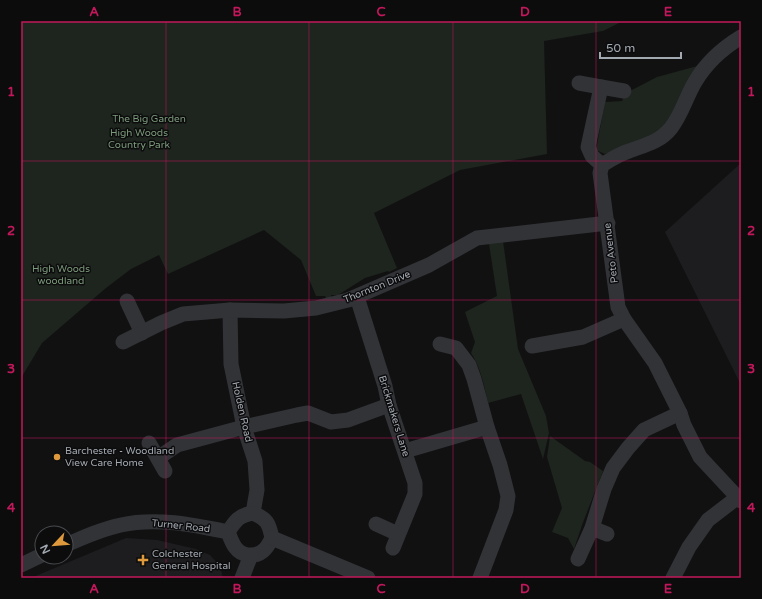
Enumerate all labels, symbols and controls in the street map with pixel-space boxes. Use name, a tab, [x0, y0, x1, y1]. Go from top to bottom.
text: A	[89, 4, 99, 20]
text: B	[232, 4, 242, 20]
text: C	[376, 4, 386, 20]
text: D	[520, 4, 530, 20]
text: E	[664, 4, 672, 20]
scale bar	[600, 34, 681, 60]
text: 50 m	[606, 41, 635, 55]
text: 1	[7, 84, 15, 100]
text: 1	[747, 84, 755, 100]
park label: The Big Garden	[112, 113, 186, 125]
park label: High Woods Country Park	[108, 127, 170, 151]
street label: Peto Avenue	[601, 222, 621, 284]
text: 2	[7, 223, 15, 239]
text: 2	[747, 223, 755, 239]
park label: High Woods woodland	[32, 263, 90, 287]
street label: Thornton Drive	[342, 268, 413, 306]
text: 3	[7, 361, 15, 377]
text: 3	[747, 361, 755, 377]
street label: Brickmakers Lane	[376, 374, 412, 458]
street label: Holden Road	[229, 381, 255, 443]
place label: Barchester - Woodland View Care Home	[65, 445, 174, 469]
marker: Barchester - Woodland View Care Home	[52, 452, 62, 462]
text: 4	[7, 500, 16, 516]
text: 4	[747, 500, 756, 516]
street label: Turner Road	[151, 517, 211, 535]
north arrow	[34, 525, 74, 565]
text: N	[38, 542, 53, 556]
place label: Colchester General Hospital	[152, 548, 231, 572]
marker: Colchester General Hospital	[137, 554, 149, 566]
text: A	[89, 581, 99, 597]
text: B	[232, 581, 242, 597]
text: C	[376, 581, 386, 597]
text: D	[520, 581, 530, 597]
text: E	[664, 581, 672, 597]

